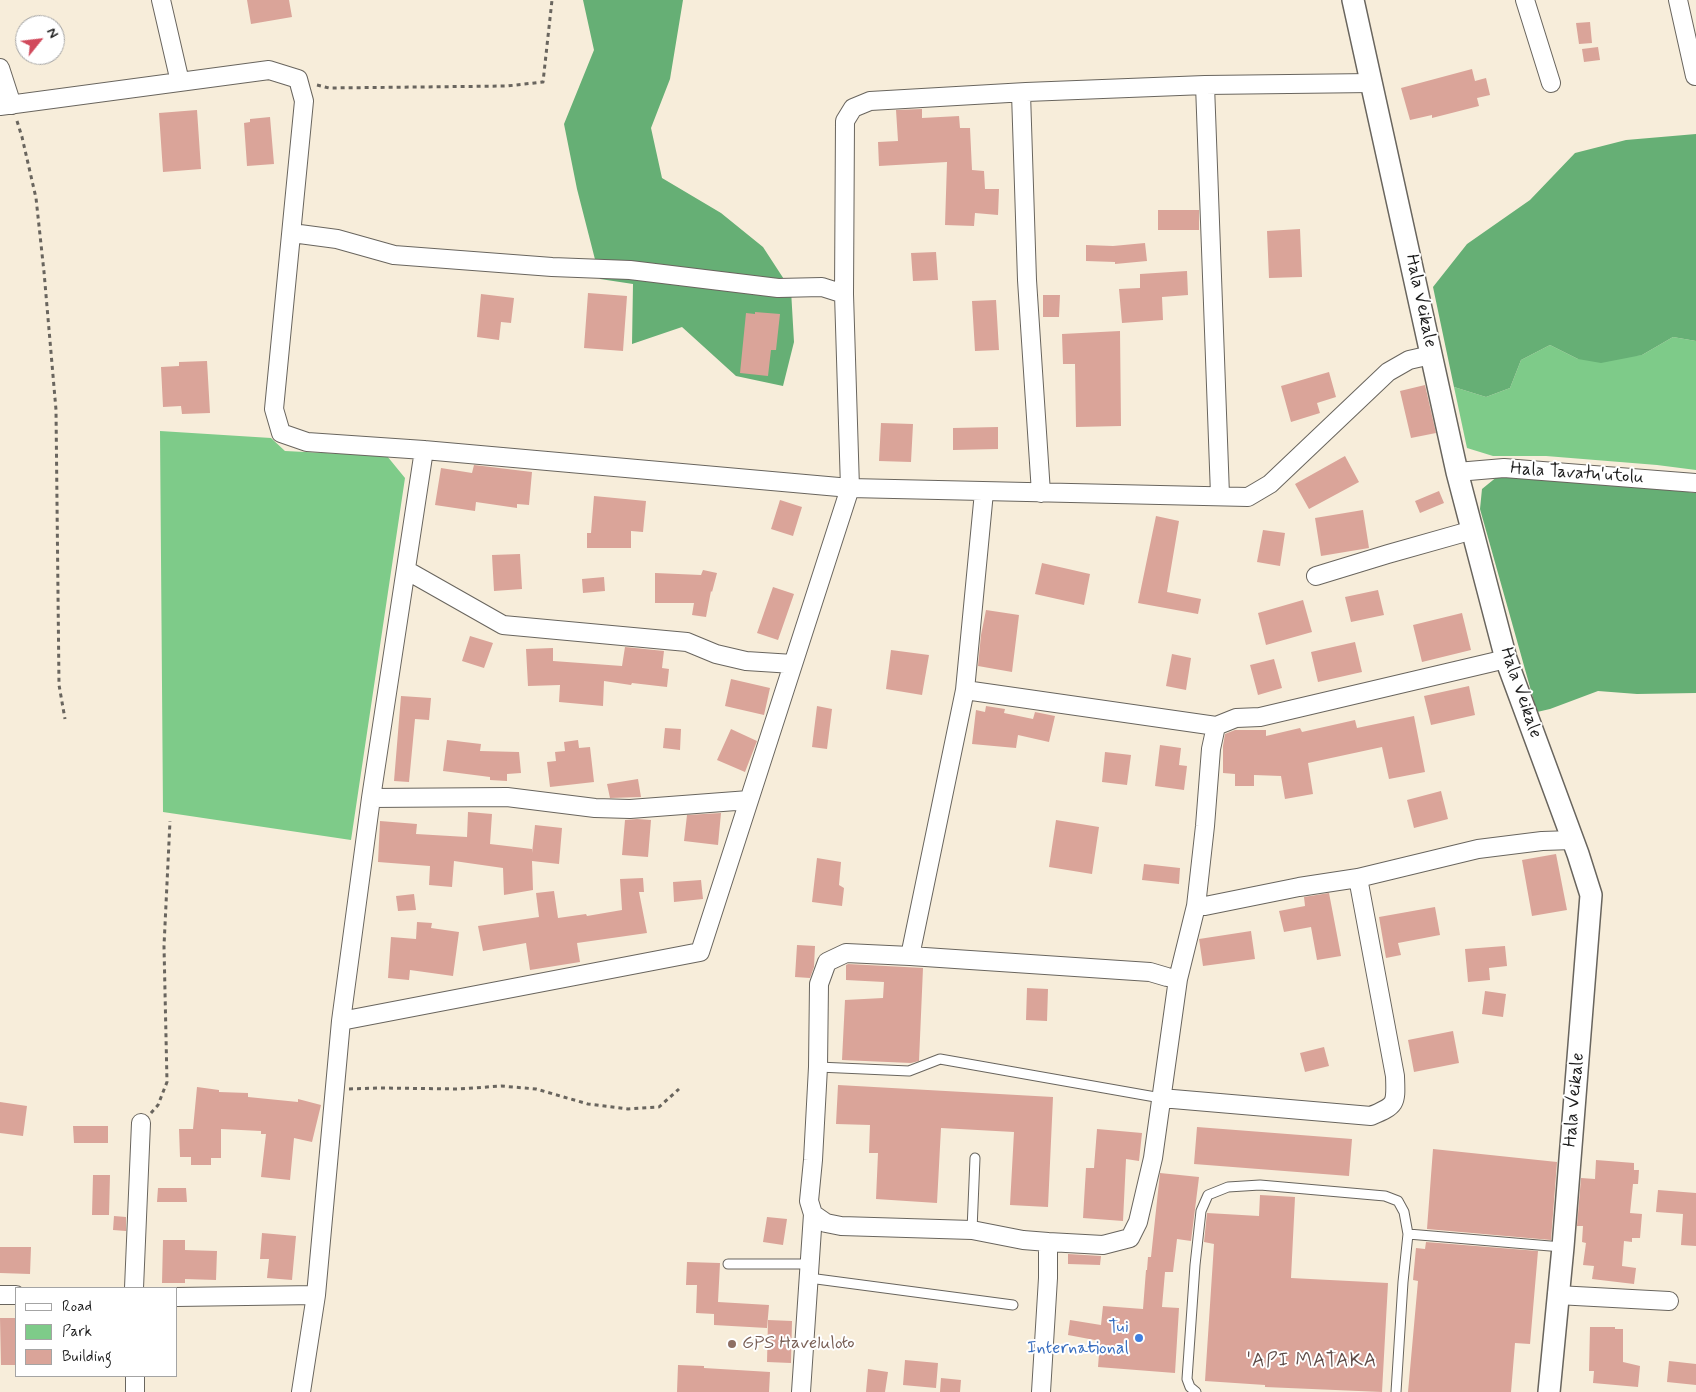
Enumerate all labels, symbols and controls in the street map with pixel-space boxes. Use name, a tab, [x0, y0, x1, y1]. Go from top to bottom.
north arrow	[15, 15, 65, 65]
text: N	[42, 25, 62, 42]
street label: Hala Veikale	[1400, 252, 1440, 350]
street label: Hala Tavatu'utolu	[1510, 459, 1644, 489]
street label: Hala Veikale	[1494, 645, 1546, 741]
street label: Hala Veikale	[1560, 1052, 1590, 1148]
legend	[15, 1287, 178, 1377]
text: Road	[62, 1297, 92, 1317]
place label: Tui International	[1027, 1317, 1129, 1360]
text: Park	[62, 1322, 92, 1342]
marker: Tui International	[1133, 1332, 1145, 1344]
place label: GPS Haveluloto	[742, 1333, 855, 1355]
marker: GPS Haveluloto	[726, 1338, 738, 1350]
text: Building	[62, 1347, 112, 1367]
district label: 'API MATAKA	[1245, 1351, 1379, 1373]

